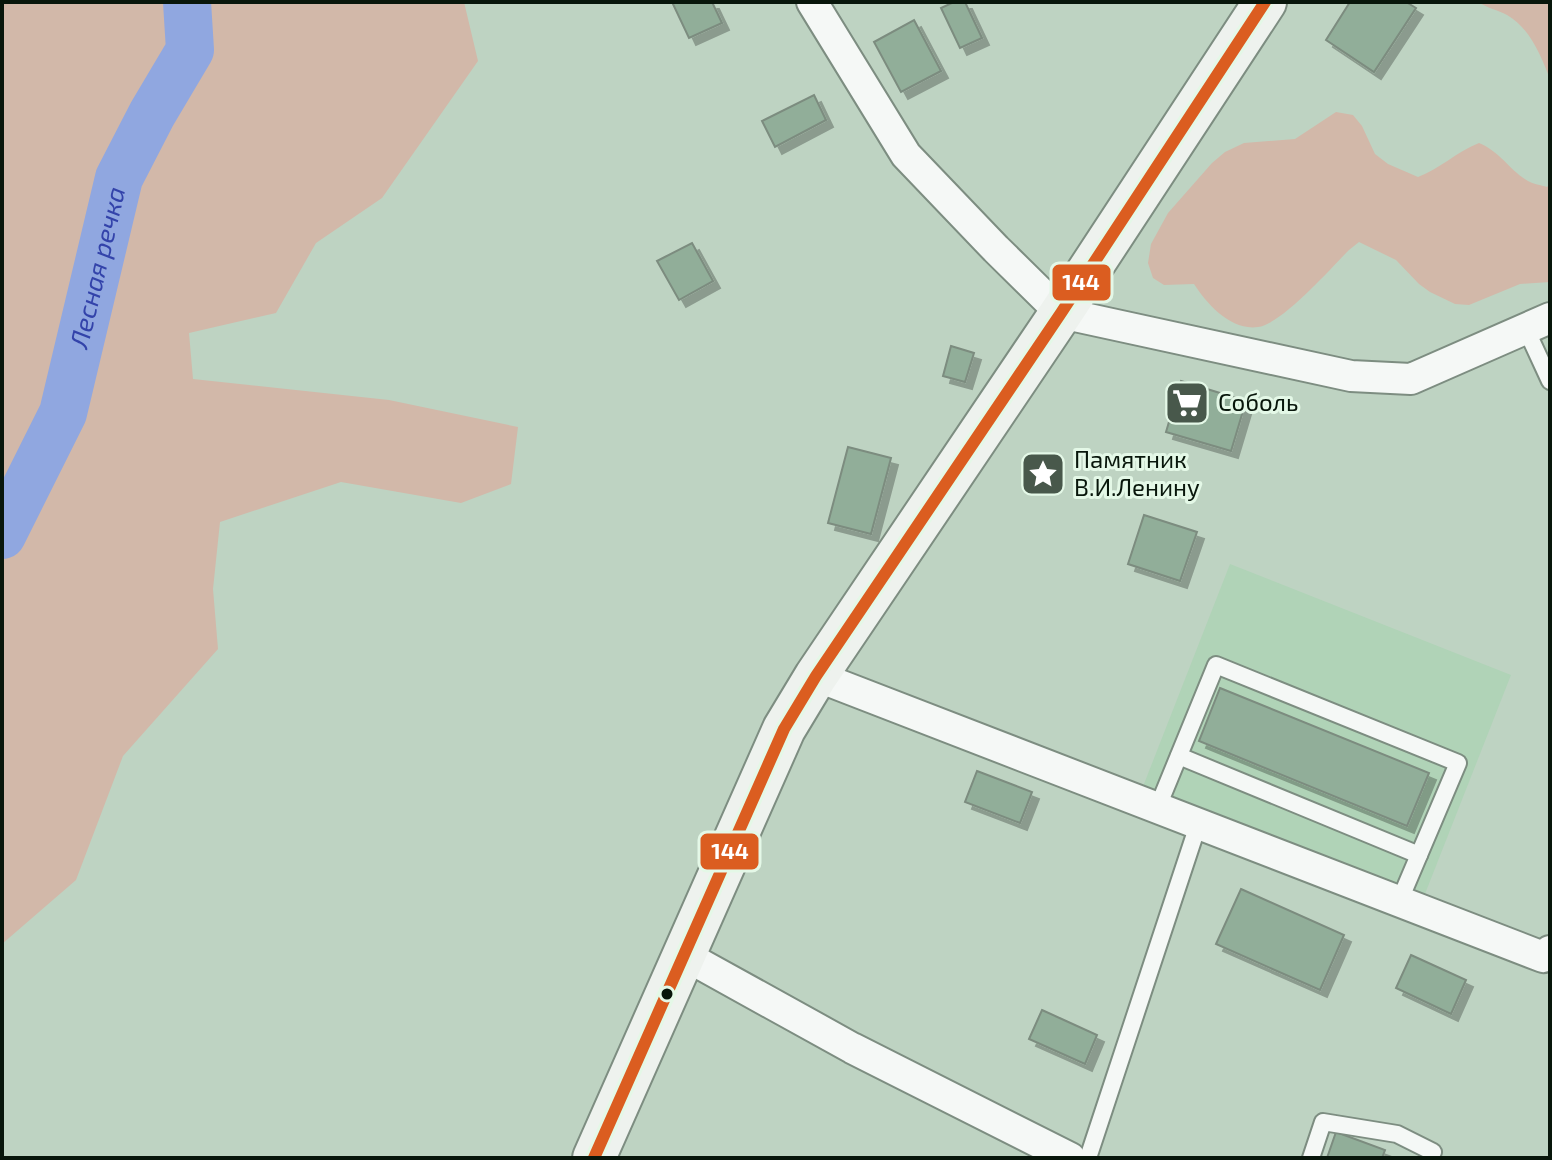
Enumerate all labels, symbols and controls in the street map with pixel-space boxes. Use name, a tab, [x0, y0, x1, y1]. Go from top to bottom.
water label: Лесная речка	[62, 183, 130, 352]
line badge: 144	[1051, 263, 1112, 302]
text: 144	[1062, 268, 1100, 294]
supermarket icon: Соболь	[1163, 379, 1211, 427]
place label: Соболь	[1218, 387, 1298, 416]
place label: Памятник В.И.Ленину	[1074, 444, 1200, 502]
place icon: Памятник В.И.Ленину	[1019, 450, 1067, 498]
line badge: 144	[699, 832, 760, 871]
text: 144	[711, 837, 749, 863]
unlabelled marker	[659, 986, 675, 1002]

